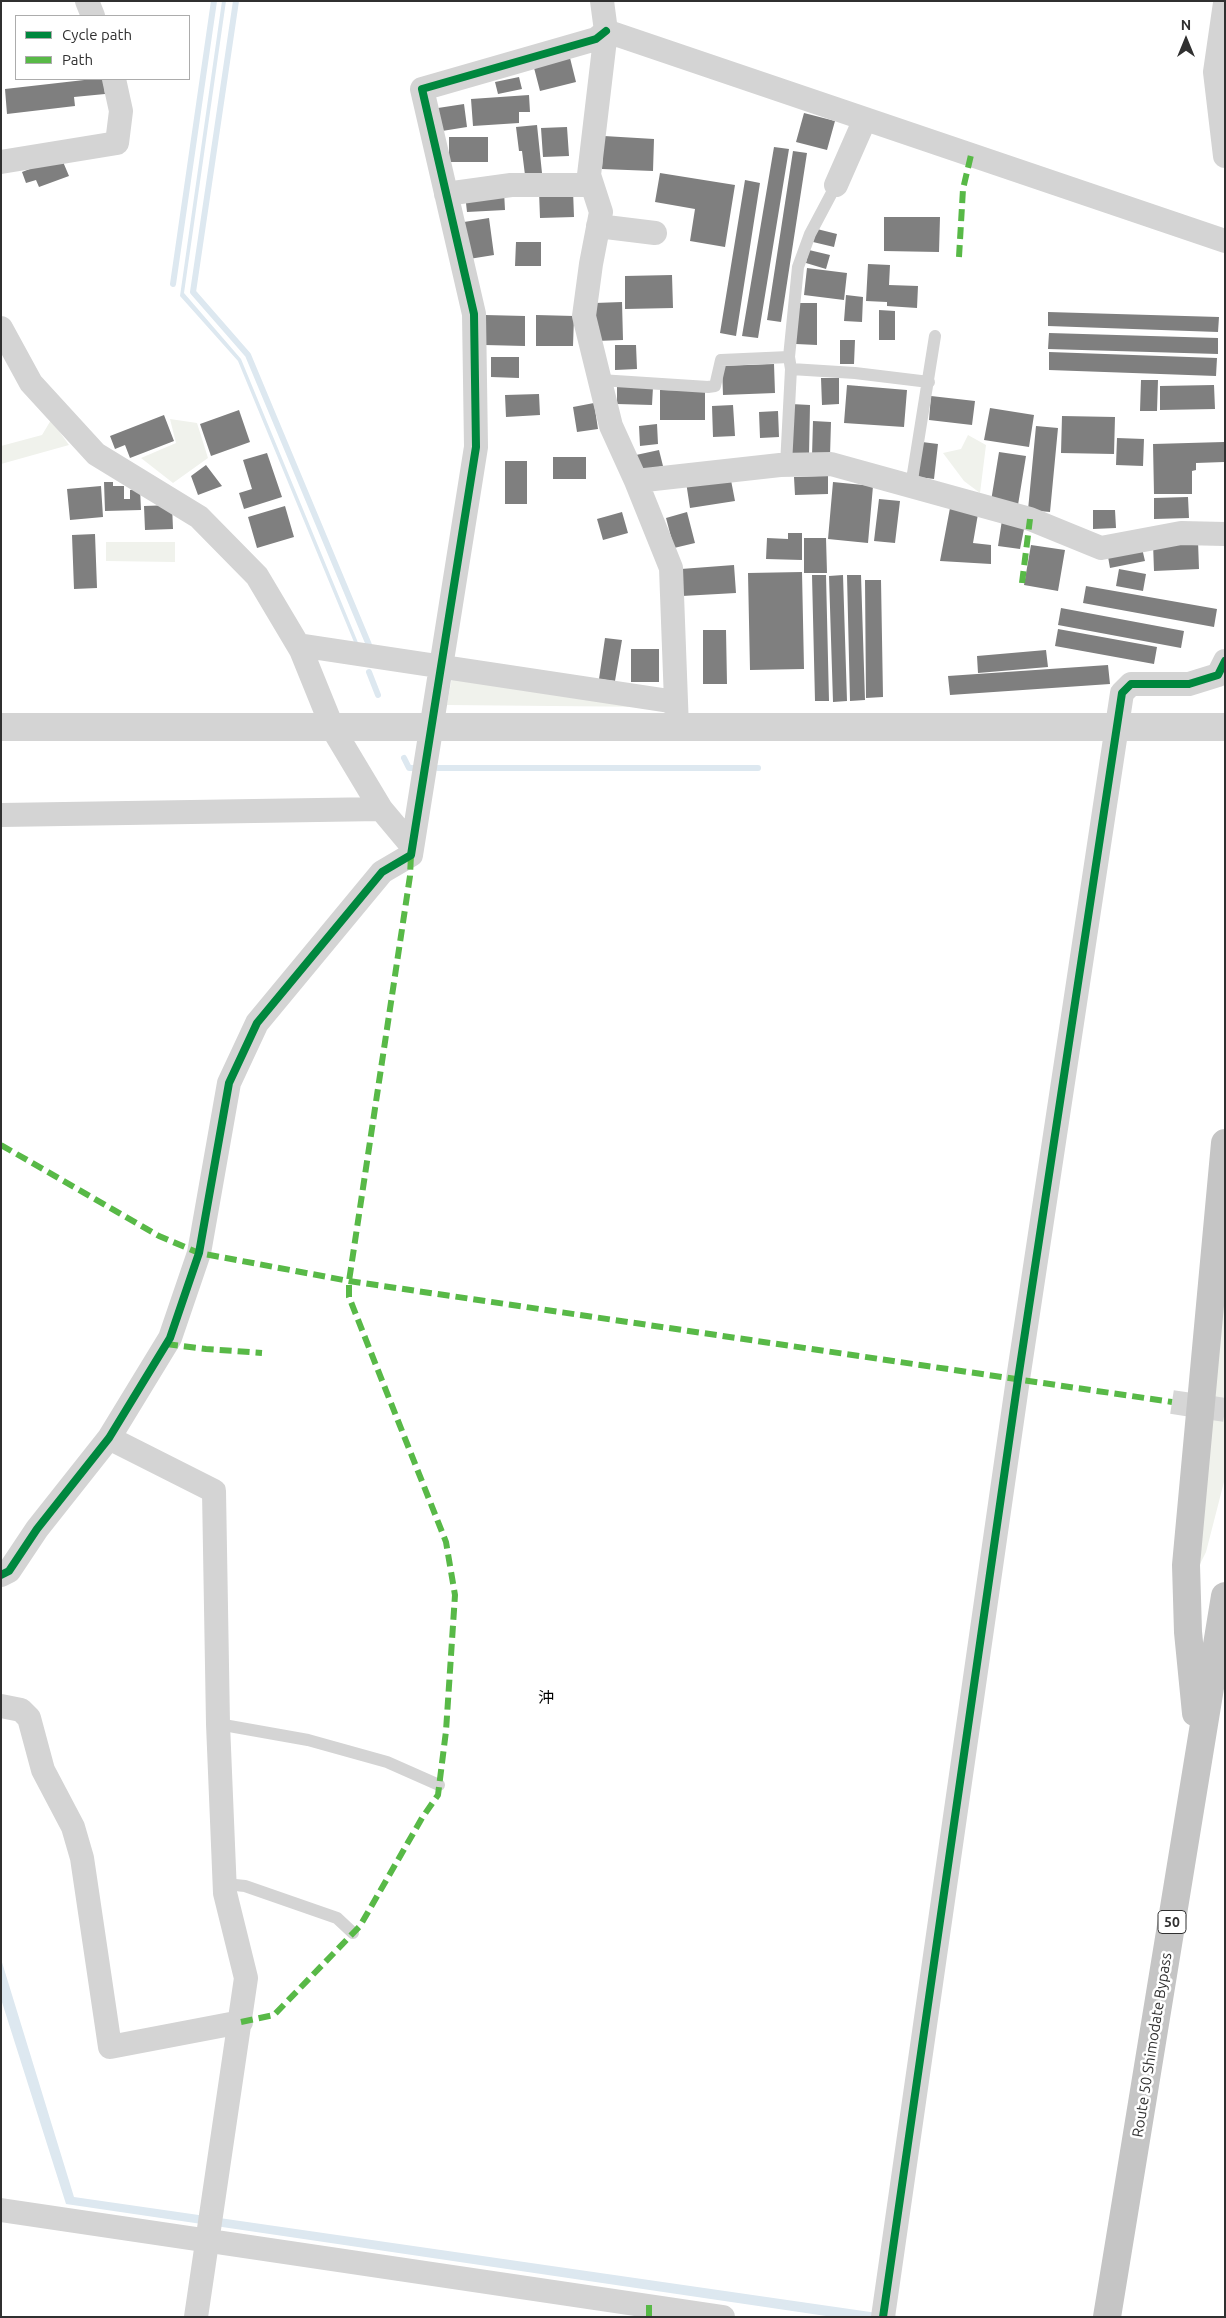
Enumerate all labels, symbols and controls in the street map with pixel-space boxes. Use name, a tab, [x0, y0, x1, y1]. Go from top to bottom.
legend	[15, 15, 190, 80]
north arrow	[1161, 15, 1211, 65]
text: N	[1181, 17, 1191, 33]
text: Cycle path	[62, 26, 132, 43]
text: Path	[62, 51, 93, 68]
district label: 沖	[538, 1688, 554, 1708]
road number: 50	[1158, 1910, 1186, 1934]
street label: Route 50 Shimodate Bypass	[1129, 1951, 1175, 2139]

